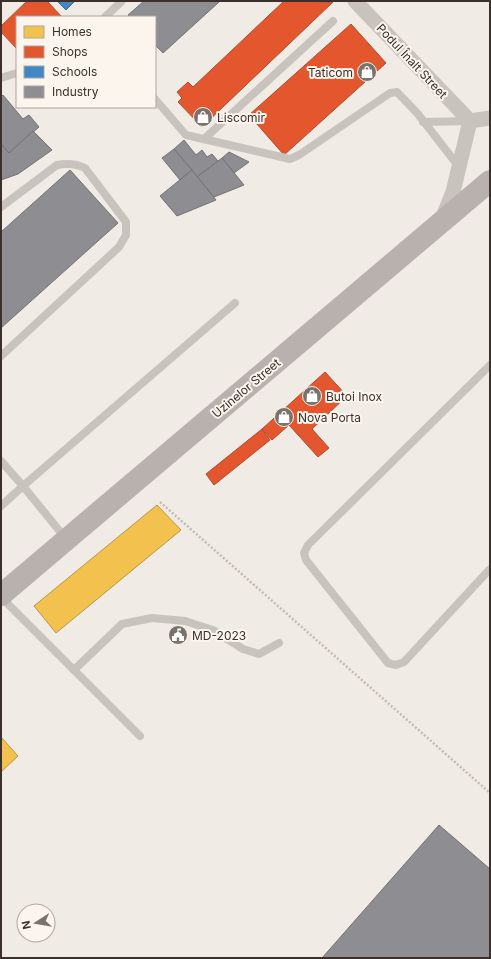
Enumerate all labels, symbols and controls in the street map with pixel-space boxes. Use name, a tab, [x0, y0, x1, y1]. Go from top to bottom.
legend	[16, 16, 156, 108]
street label: Podul Înalt Street	[373, 20, 451, 102]
text: Homes	[52, 24, 92, 39]
text: Shops	[52, 44, 88, 59]
shop icon: Taticom	[356, 61, 378, 83]
text: Schools	[52, 64, 97, 79]
place label: Taticom	[308, 65, 353, 80]
text: Industry	[52, 84, 99, 99]
shop icon: Liscomir	[192, 106, 214, 128]
place label: Liscomir	[217, 110, 265, 125]
street label: Uzinelor Street	[209, 355, 283, 421]
shop icon: Butoi Inox	[301, 385, 323, 407]
place label: Butoi Inox	[326, 389, 382, 404]
shop icon: Nova Porta	[273, 406, 295, 428]
place label: Nova Porta	[298, 410, 361, 425]
public building icon: MD-2023	[167, 624, 189, 646]
place label: MD-2023	[192, 628, 246, 643]
north arrow	[16, 903, 56, 943]
text: N	[18, 920, 34, 931]

